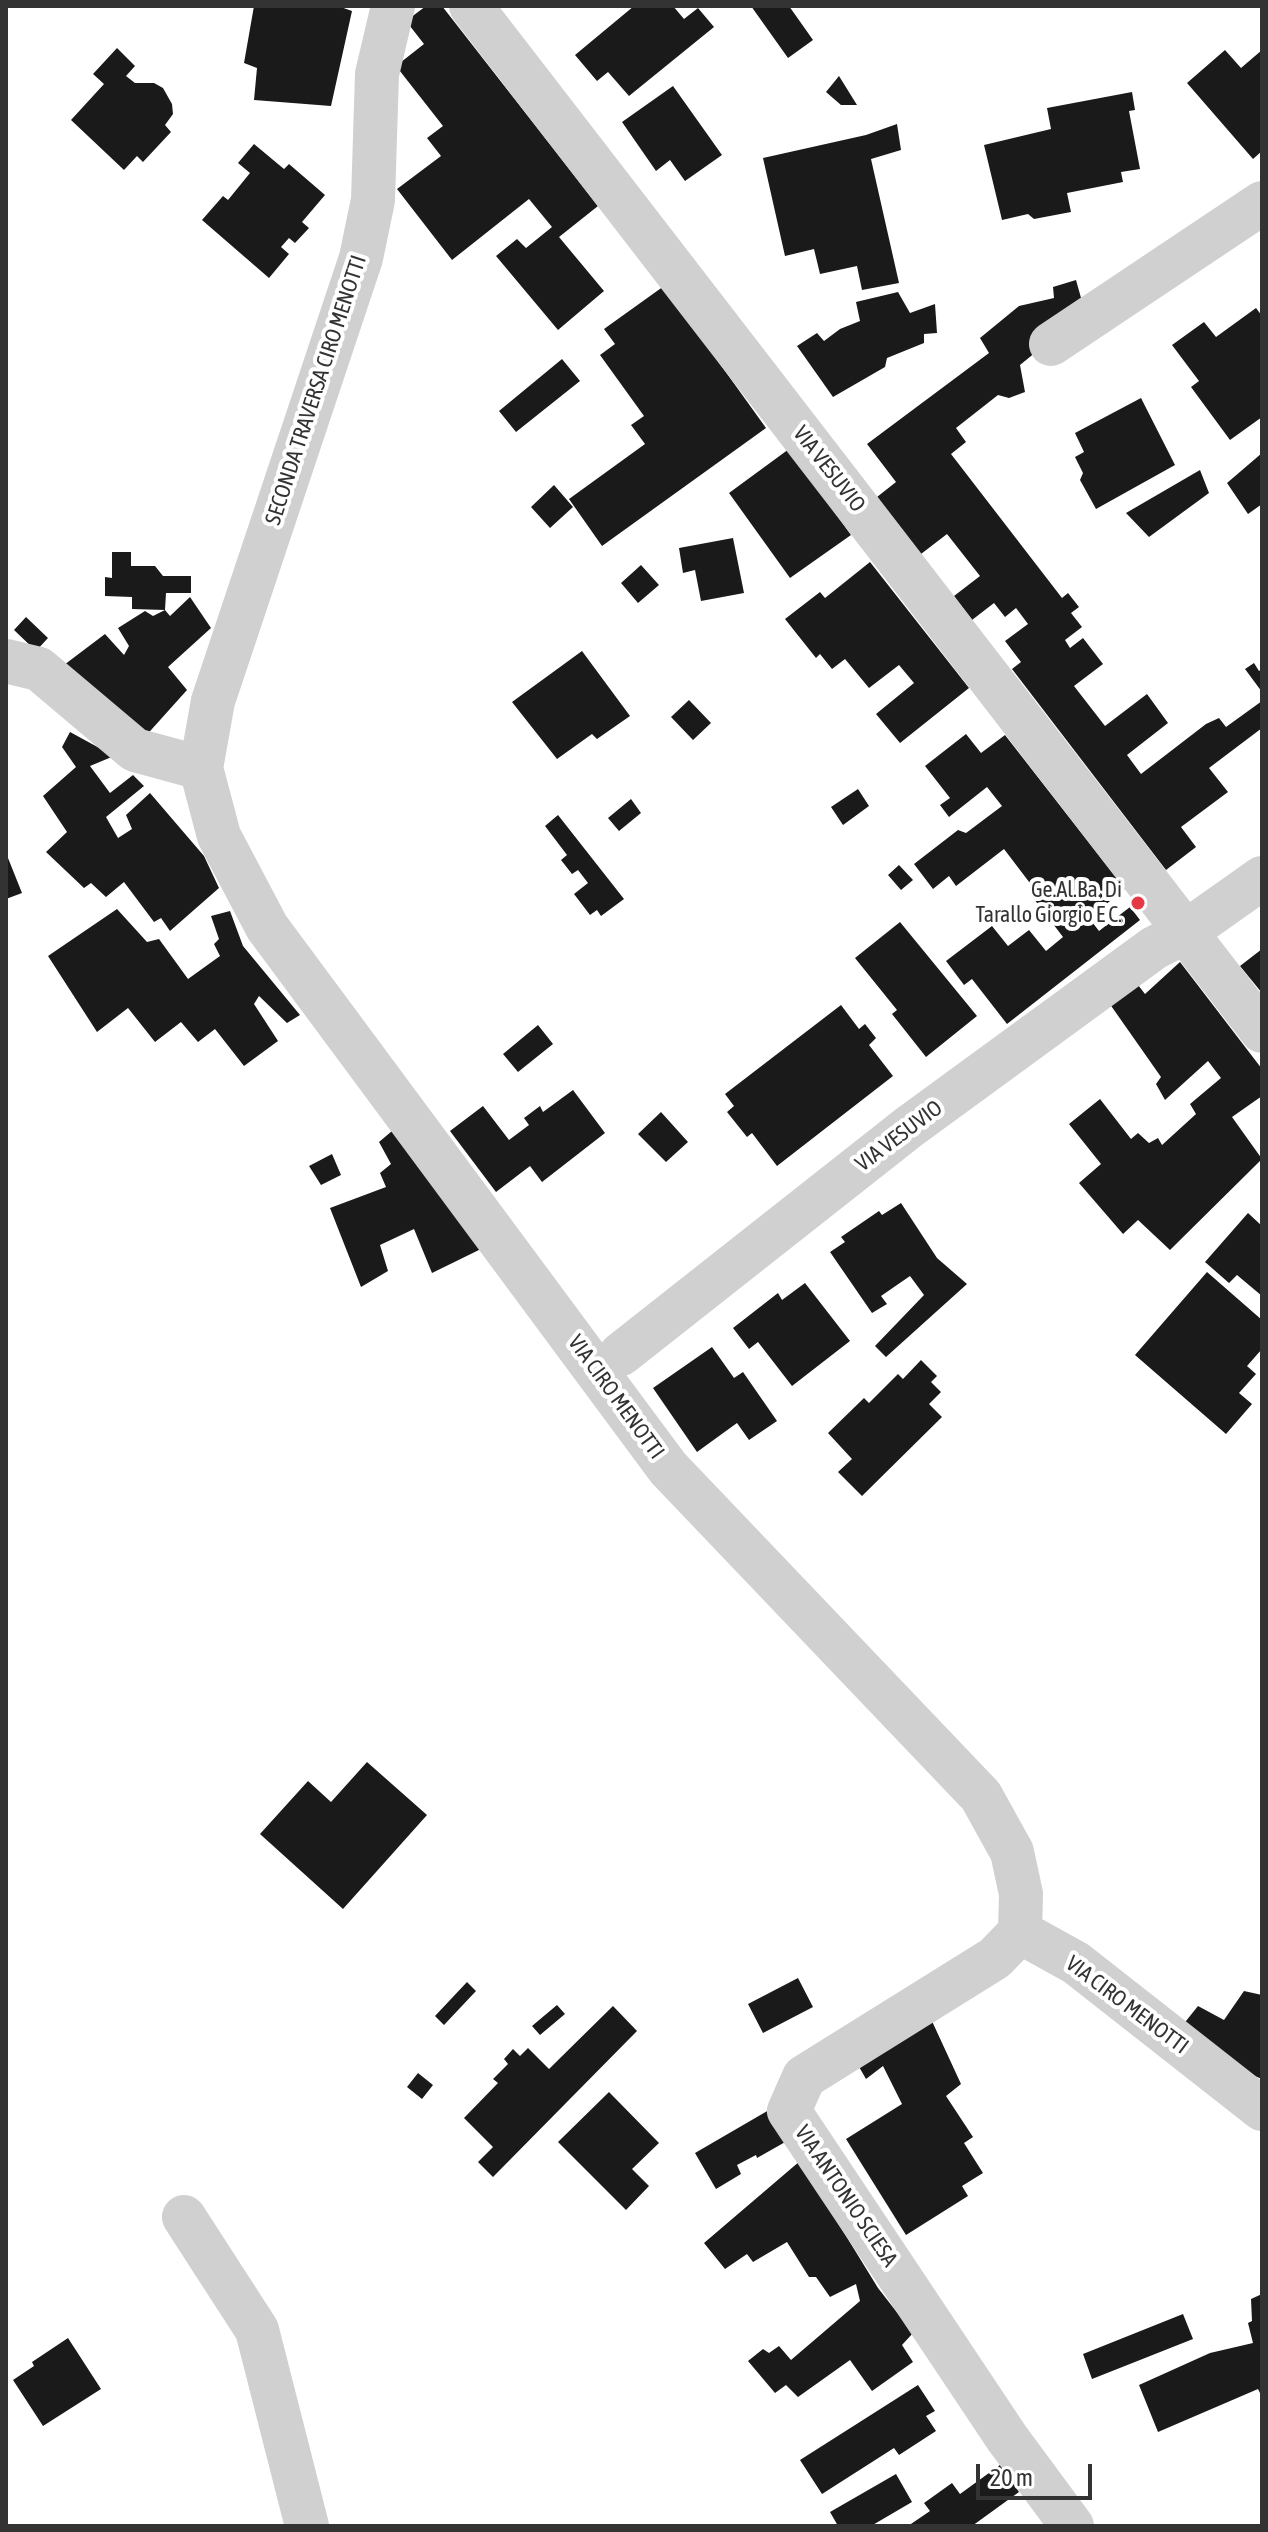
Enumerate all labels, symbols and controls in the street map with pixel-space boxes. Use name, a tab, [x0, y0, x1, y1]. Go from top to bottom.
street label: SECONDA TRAVERSA CIRO MENOTTI	[260, 252, 372, 528]
street label: VIA VESUVIO	[787, 421, 871, 517]
place label: Ge.Al.Ba. Di Tarallo Giorgio E C.	[976, 877, 1122, 928]
marker: Ge.Al.Ba. Di Tarallo Giorgio E C.	[1129, 894, 1147, 912]
street label: VIA VESUVIO	[850, 1095, 948, 1177]
street label: VIA CIRO MENOTTI	[562, 1330, 670, 1464]
street label: VIA CIRO MENOTTI	[1060, 1950, 1194, 2060]
street label: VIA ANTONIO SCIESA	[789, 2120, 903, 2272]
scale bar	[980, 2448, 1096, 2498]
text: 20 m	[990, 2464, 1033, 2491]

